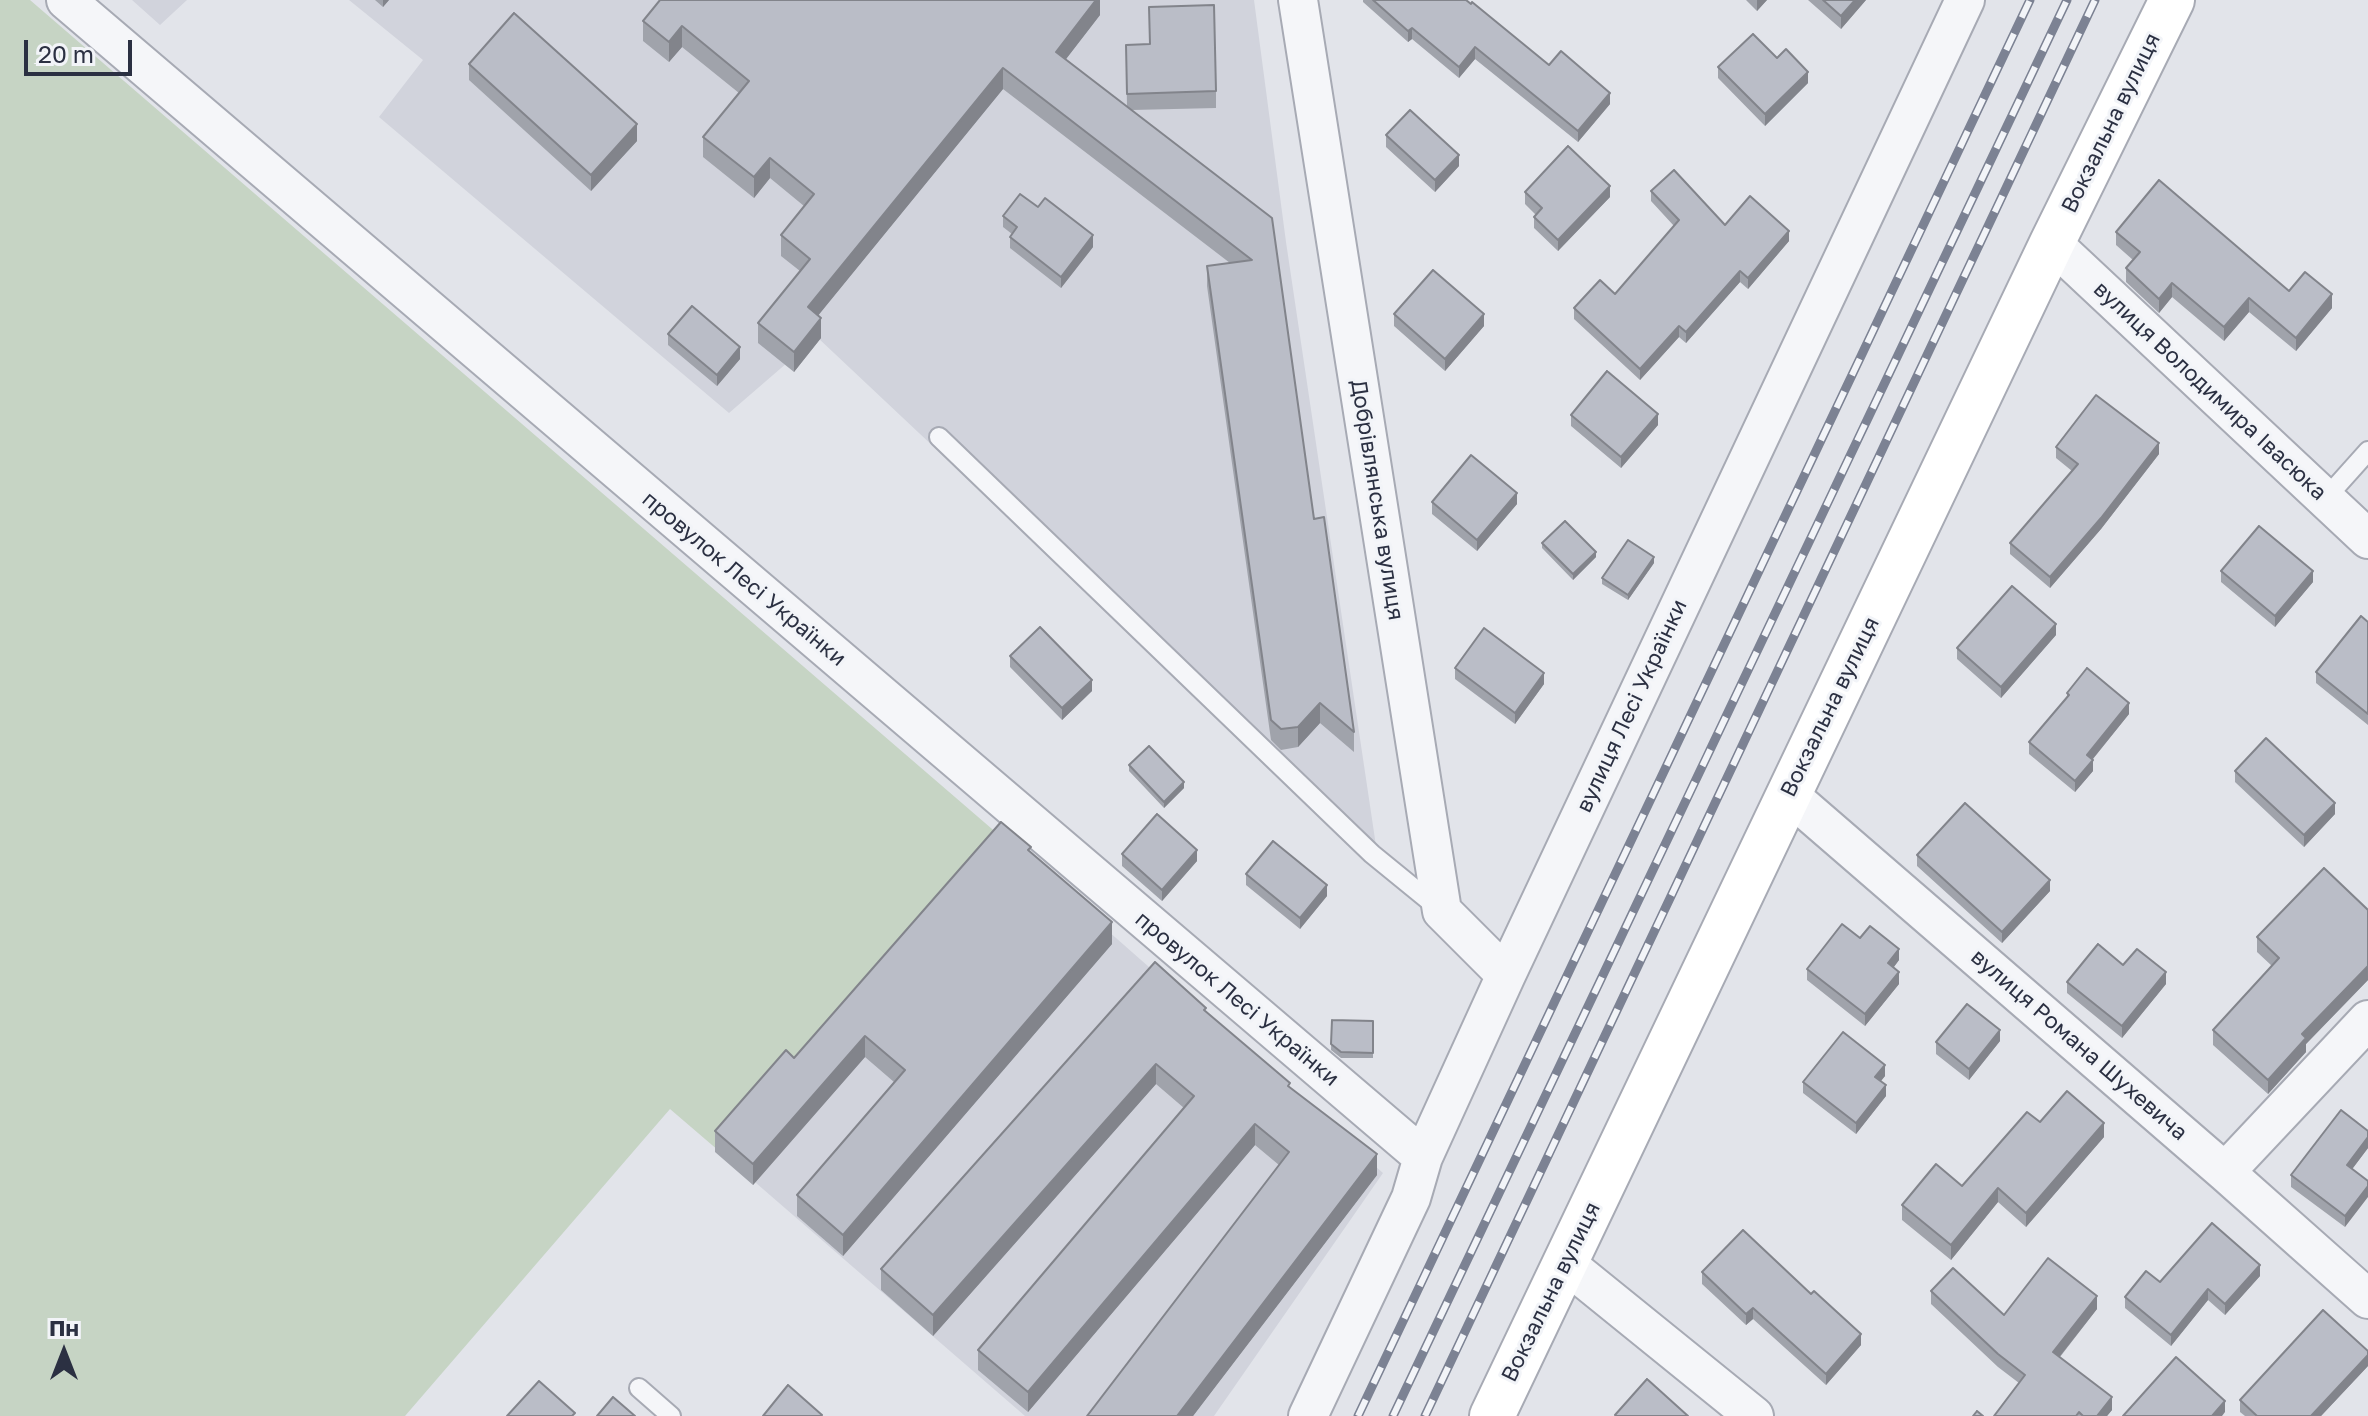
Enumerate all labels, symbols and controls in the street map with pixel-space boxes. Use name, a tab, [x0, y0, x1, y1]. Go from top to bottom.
scale bar	[28, 24, 136, 74]
street label: Вокзальна вулиця	[2056, 29, 2166, 217]
text: 20 m	[38, 39, 94, 68]
street label: вулиця Володимира Івасюка	[2088, 276, 2332, 506]
street label: Добрівлянська вулиця	[1345, 378, 1409, 622]
street label: провулок Лесі Українки	[637, 486, 851, 672]
street label: вулиця Лесі Українки	[1571, 595, 1693, 817]
street label: Вокзальна вулиця	[1775, 613, 1885, 801]
street label: провулок Лесі Українки	[1130, 906, 1344, 1092]
street label: вулиця Романа Шухевича	[1965, 944, 2193, 1146]
street label: Вокзальна вулиця	[1496, 1198, 1606, 1386]
north arrow	[24, 1312, 104, 1392]
text: Пн	[49, 1314, 79, 1341]

